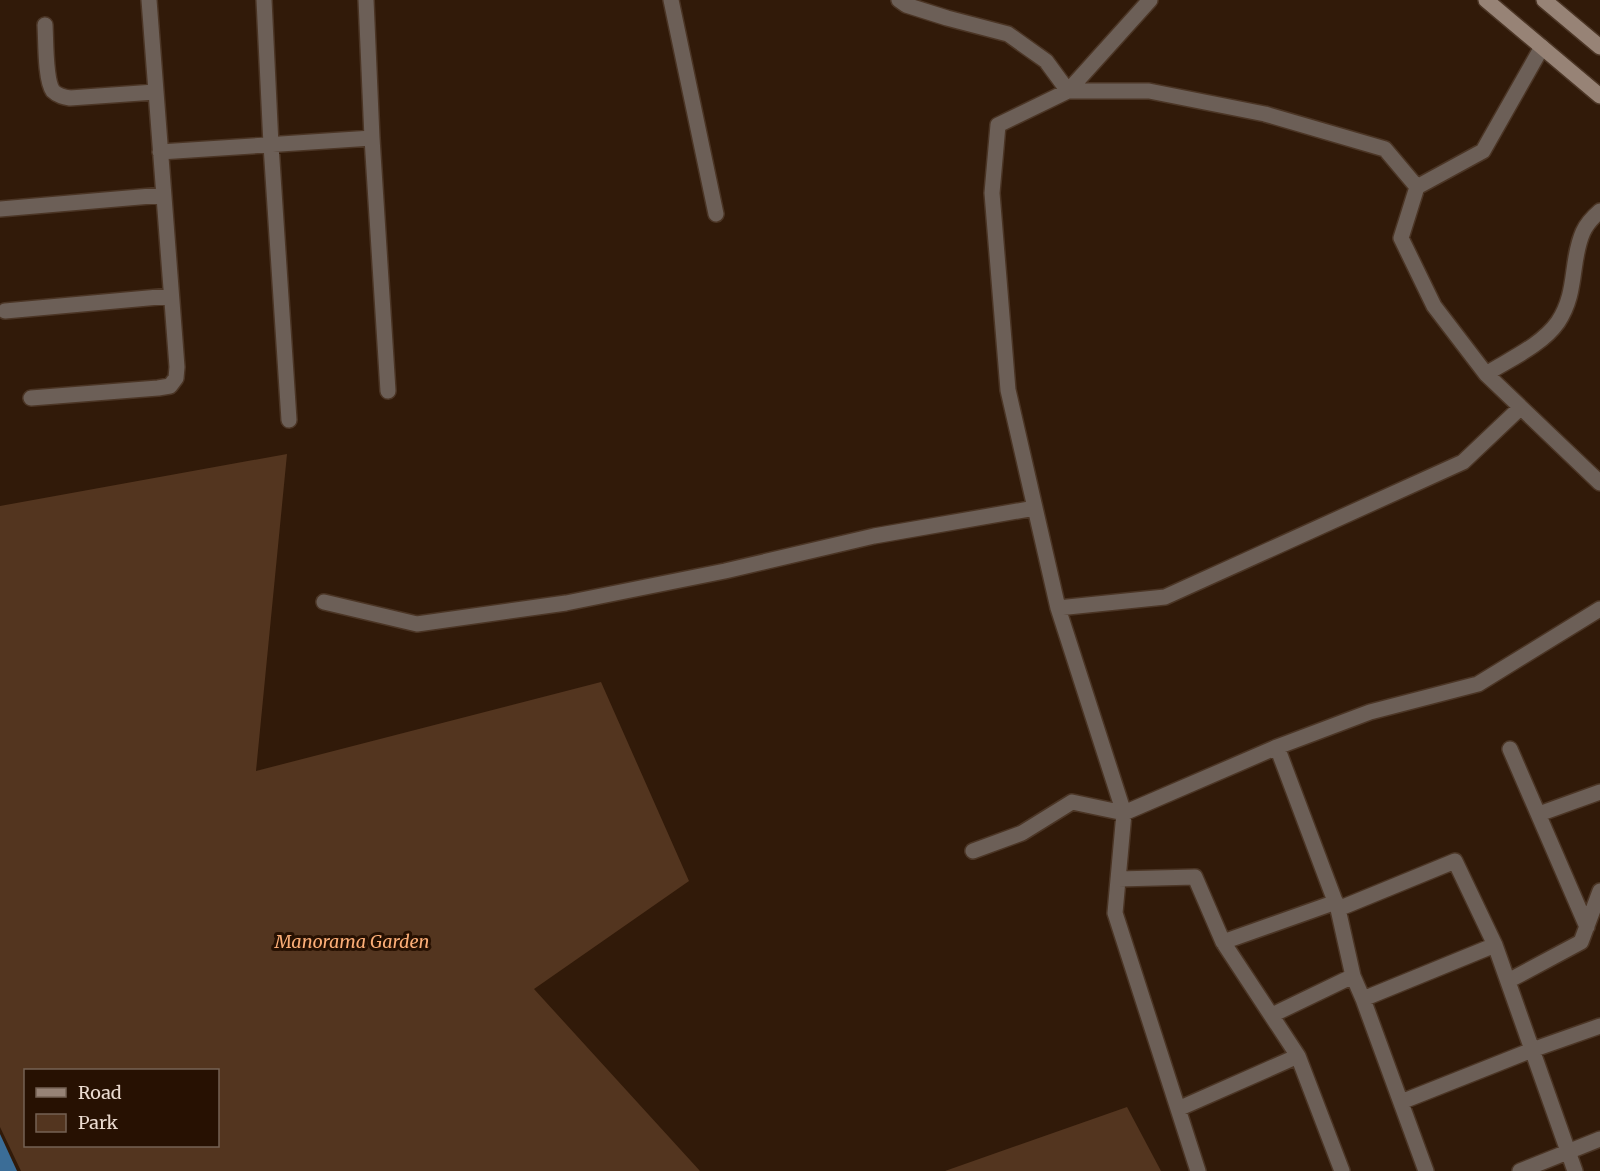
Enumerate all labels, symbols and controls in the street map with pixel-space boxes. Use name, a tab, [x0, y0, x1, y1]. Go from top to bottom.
park label: Manorama Garden	[274, 930, 429, 953]
legend	[24, 1069, 219, 1147]
text: Road	[78, 1081, 122, 1104]
text: Park	[78, 1111, 119, 1134]

